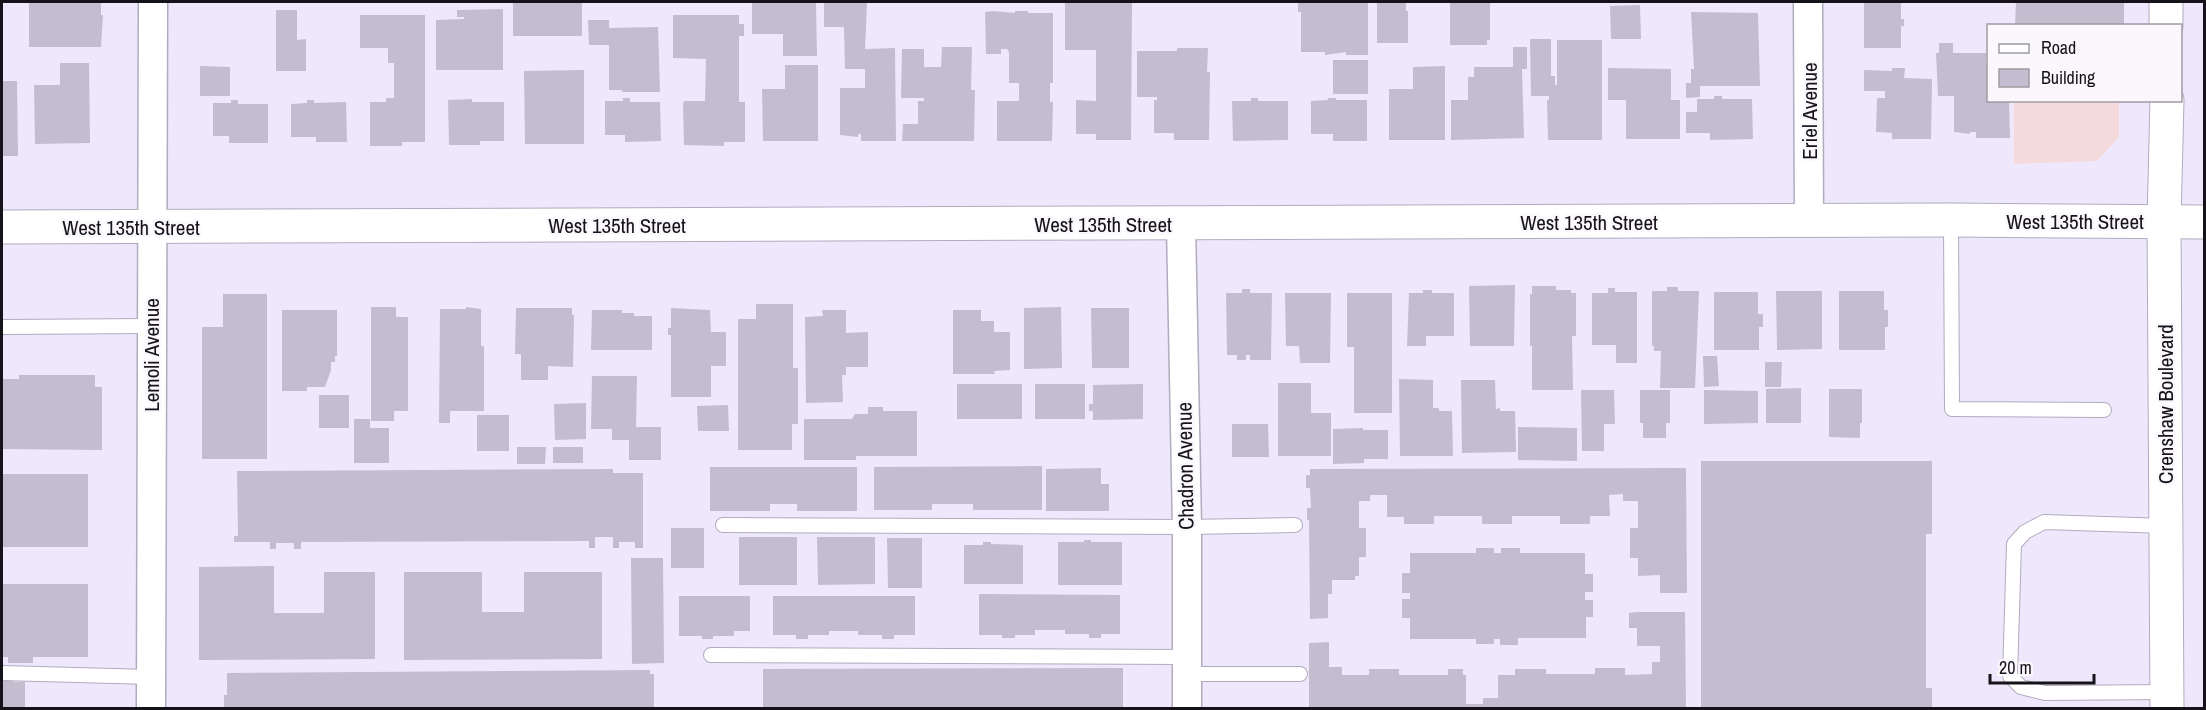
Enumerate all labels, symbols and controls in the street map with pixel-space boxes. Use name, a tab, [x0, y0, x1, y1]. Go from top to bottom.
legend	[1987, 24, 2182, 102]
text: Road	[2041, 35, 2076, 60]
street label: Eriel Avenue	[1795, 62, 1824, 160]
text: Building	[2041, 65, 2096, 90]
street label: West 135th Street	[2006, 207, 2144, 236]
street label: West 135th Street	[1520, 208, 1658, 237]
street label: West 135th Street	[1034, 210, 1172, 239]
street label: West 135th Street	[548, 211, 686, 240]
street label: West 135th Street	[62, 213, 200, 242]
street label: Lemoli Avenue	[137, 298, 166, 412]
street label: Crenshaw Boulevard	[2151, 324, 2180, 484]
street label: Chadron Avenue	[1169, 402, 1201, 530]
scale bar	[1990, 647, 2094, 685]
text: 20 m	[1999, 655, 2032, 680]

